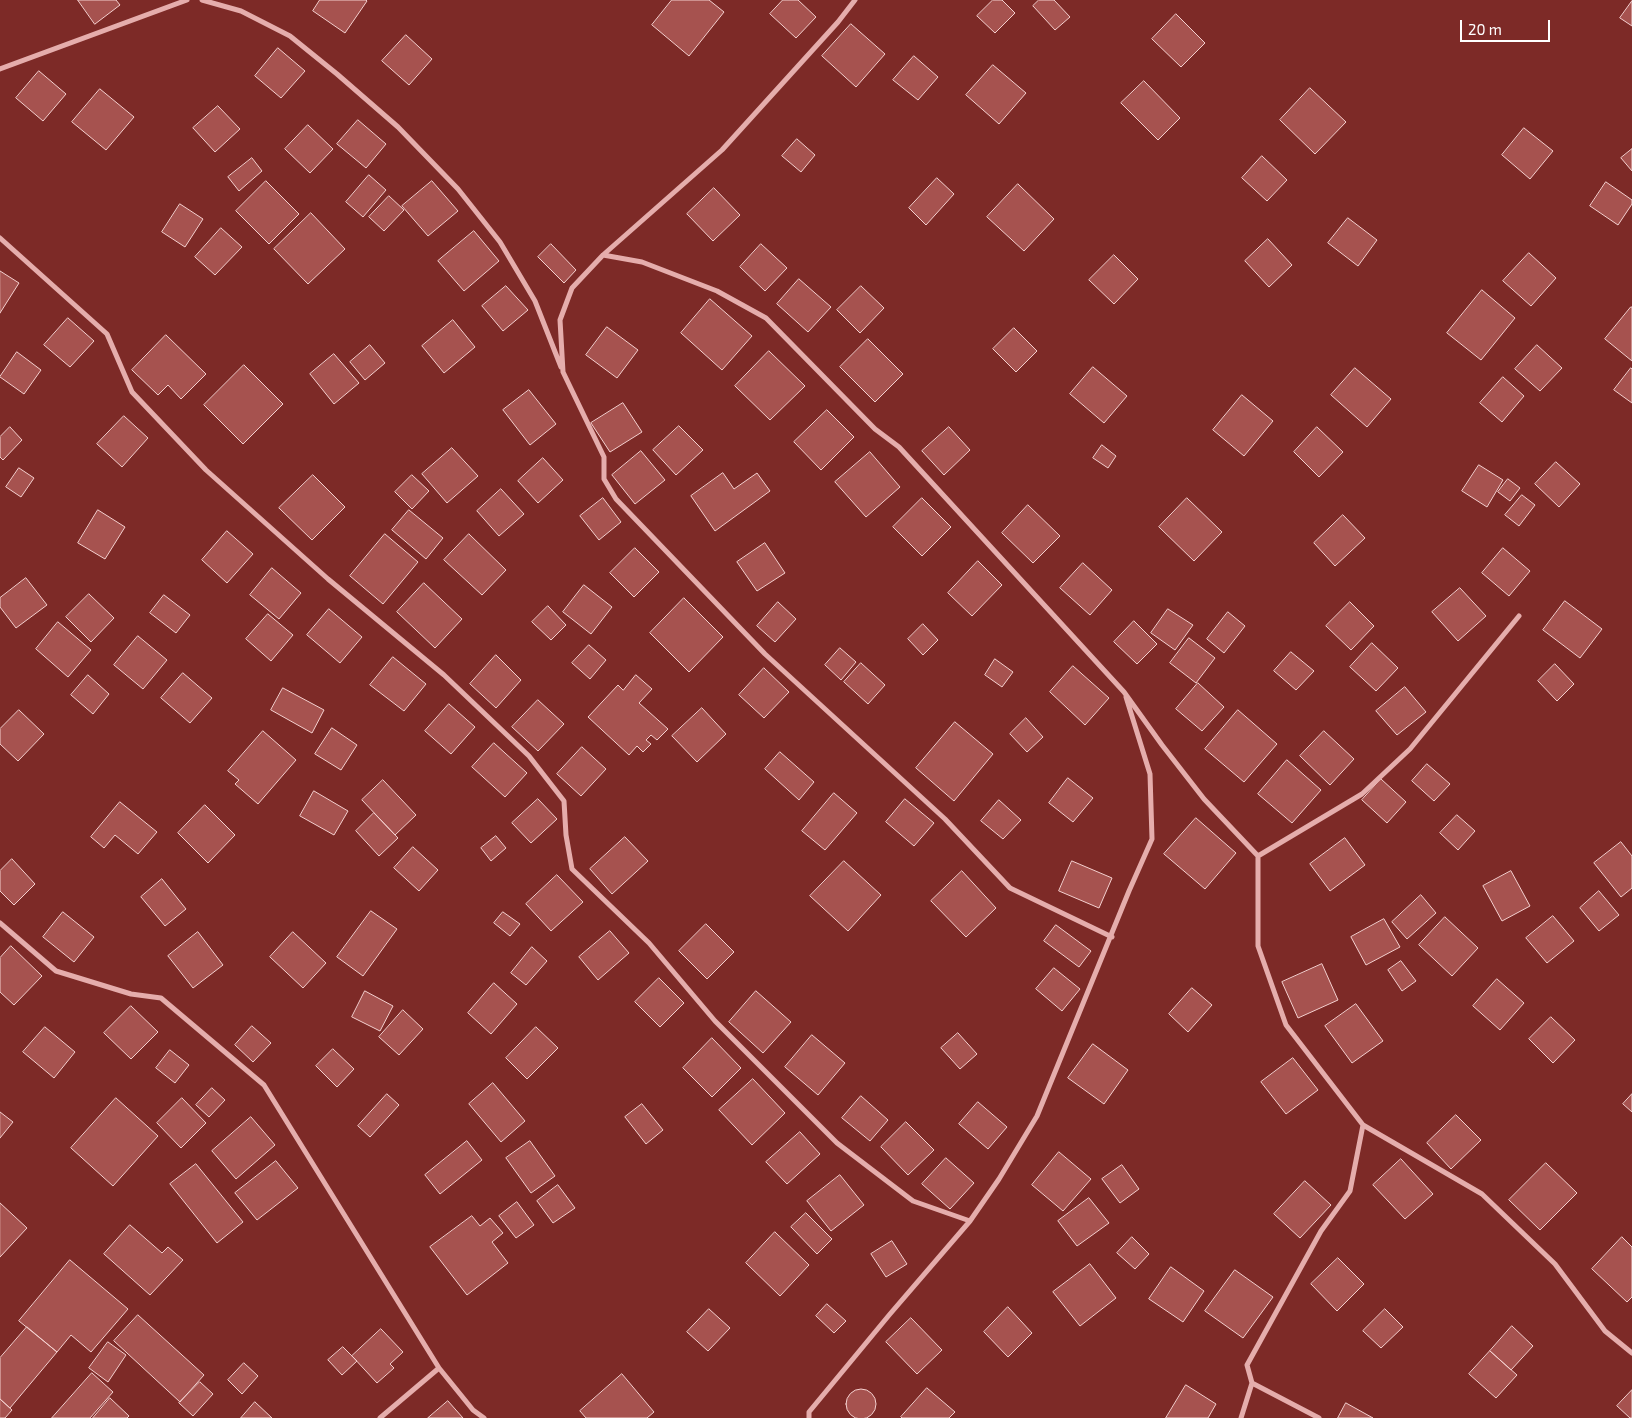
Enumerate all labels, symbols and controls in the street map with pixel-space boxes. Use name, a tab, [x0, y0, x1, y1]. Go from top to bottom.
scale bar	[1462, 10, 1552, 42]
text: 20 m	[1468, 20, 1502, 38]

